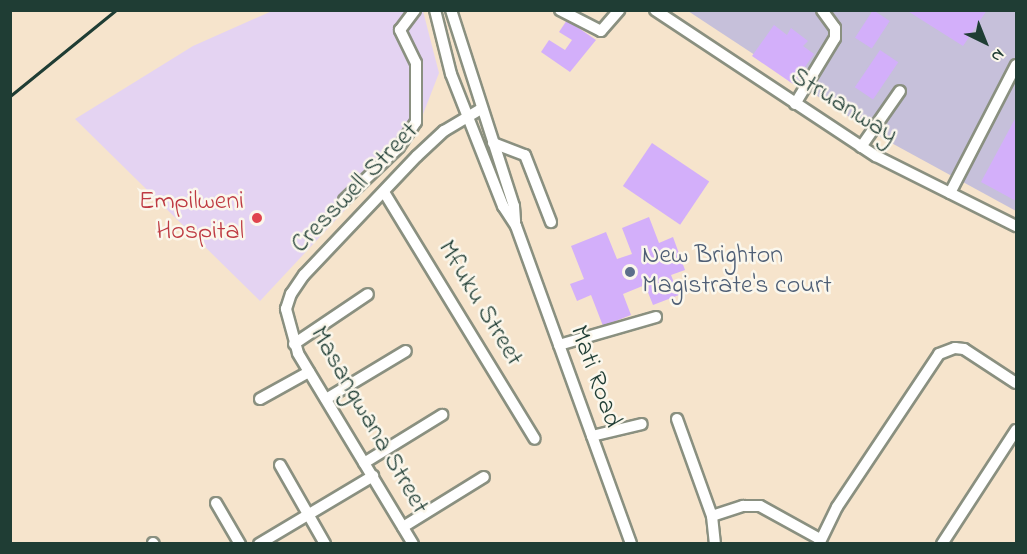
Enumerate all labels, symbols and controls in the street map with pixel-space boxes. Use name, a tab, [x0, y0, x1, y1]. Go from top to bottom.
north arrow	[955, 12, 1015, 72]
text: N	[985, 43, 1009, 68]
street label: Struanway	[784, 62, 902, 152]
street label: Cresswell Street	[286, 117, 426, 261]
place label: Empilweni Hospital	[139, 187, 244, 249]
marker: Empilweni Hospital	[248, 209, 266, 227]
street label: Mfuku Street	[429, 236, 529, 372]
place label: New Brighton Magistrate's court	[642, 241, 832, 302]
marker: New Brighton Magistrate's court	[623, 265, 637, 279]
street label: Masangwana Street	[302, 322, 434, 520]
street label: Mati Road	[561, 322, 627, 432]

